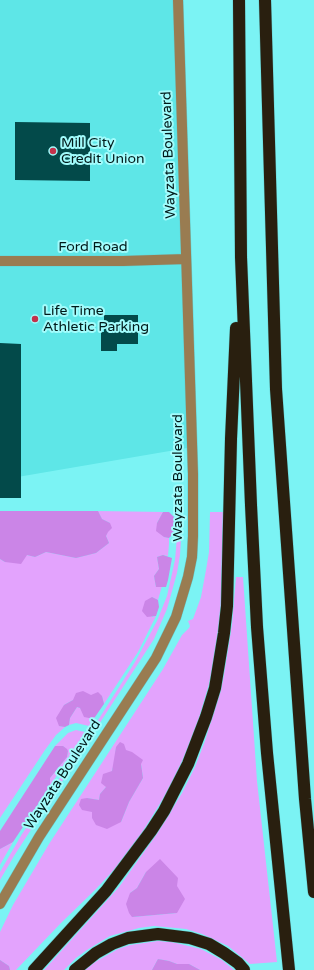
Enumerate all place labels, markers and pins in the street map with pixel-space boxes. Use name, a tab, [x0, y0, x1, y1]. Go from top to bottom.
place label: Mill City Credit Union	[61, 135, 144, 168]
marker: Mill City Credit Union	[48, 146, 58, 156]
place label: Life Time Athletic Parking	[43, 303, 149, 336]
marker: Life Time Athletic Parking	[30, 314, 40, 324]

